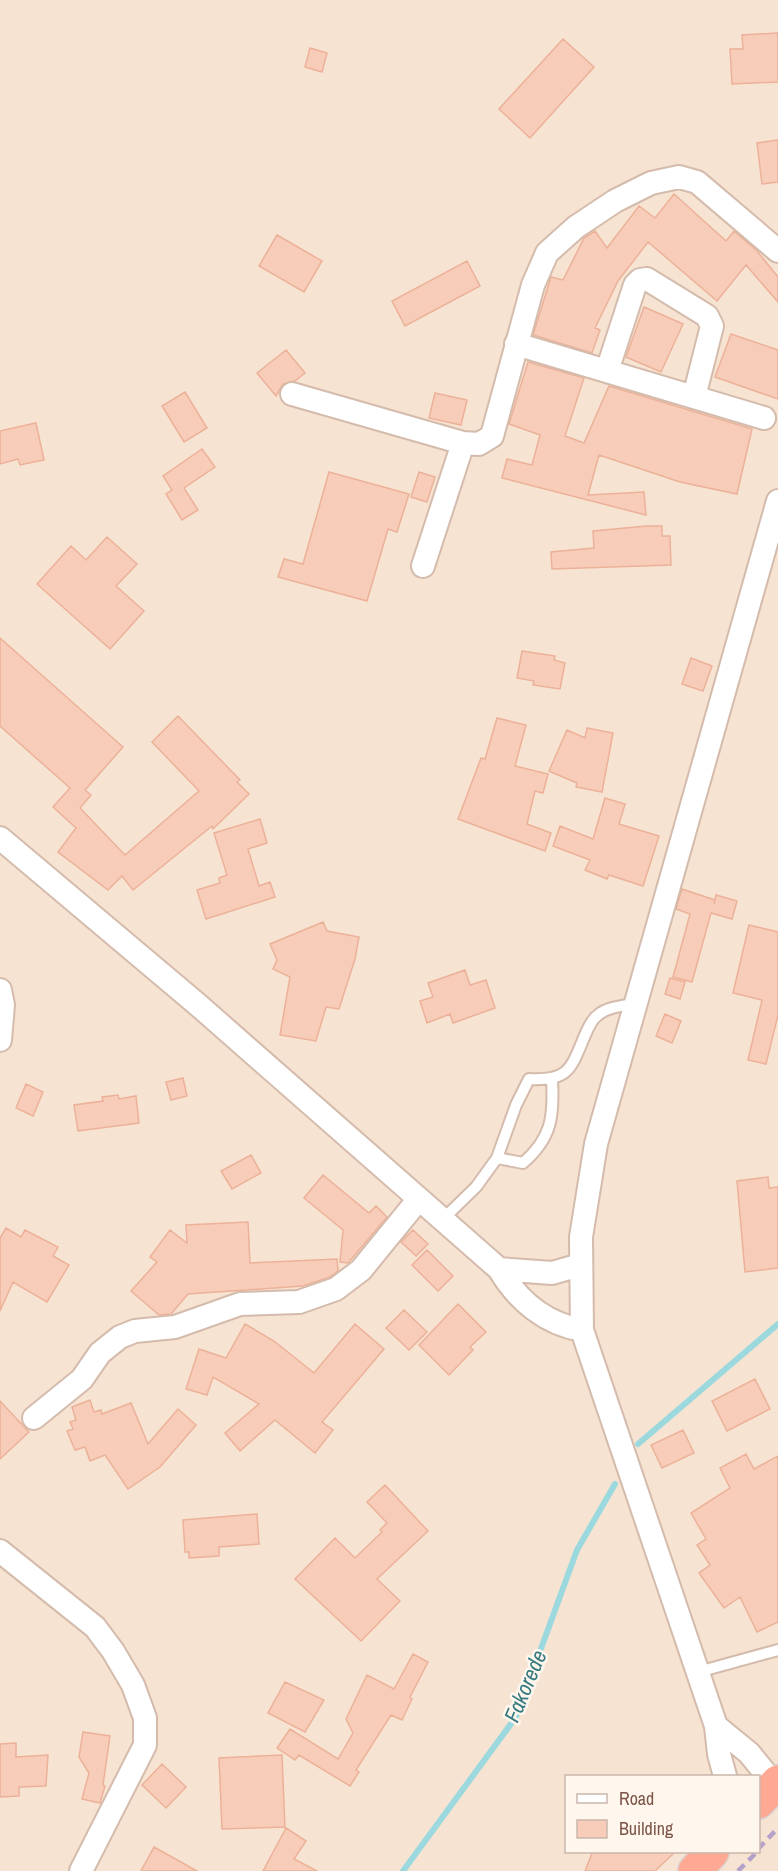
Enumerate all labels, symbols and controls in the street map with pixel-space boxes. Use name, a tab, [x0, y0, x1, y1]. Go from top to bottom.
water label: Fakorede	[496, 1645, 554, 1727]
legend	[565, 1775, 760, 1853]
text: Road	[619, 1786, 654, 1811]
text: Building	[619, 1816, 674, 1841]

